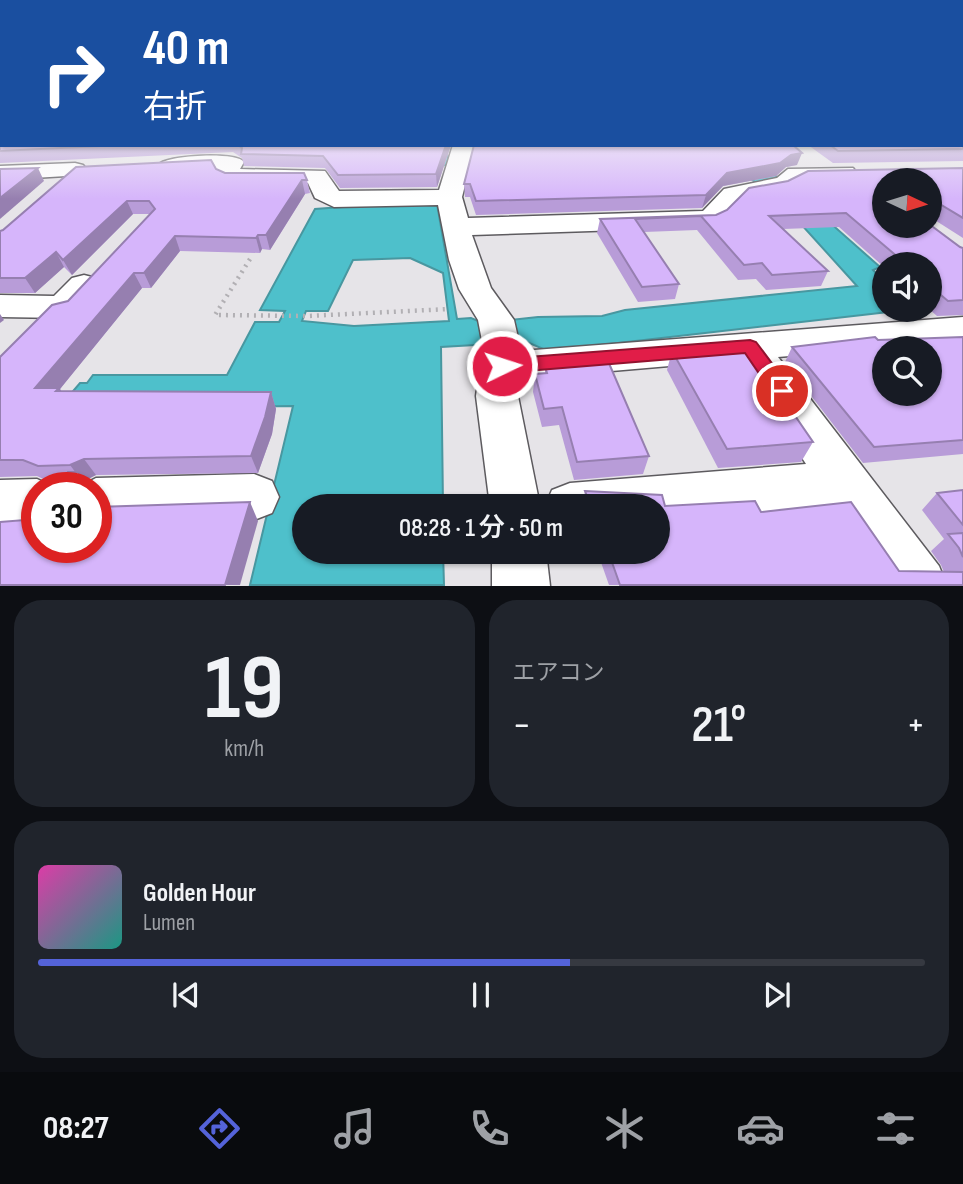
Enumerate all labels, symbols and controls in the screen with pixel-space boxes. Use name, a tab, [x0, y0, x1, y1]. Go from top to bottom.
text: 40 m	[143, 20, 229, 79]
icon: right	[28, 28, 119, 119]
text: 右折	[143, 88, 207, 127]
north arrow	[872, 168, 942, 238]
map controls	[872, 168, 942, 406]
button: sound	[872, 252, 942, 322]
position arrow	[465, 329, 539, 403]
button: search	[872, 336, 942, 406]
pin	[752, 361, 812, 421]
icon: arrive	[763, 372, 801, 410]
speed limit sign: 30	[21, 472, 112, 563]
text: 08:28 · 1 分 · 50 m	[399, 513, 563, 544]
text: 19	[205, 635, 284, 744]
text: エアコン	[513, 659, 605, 687]
text: 21°	[691, 694, 746, 757]
text: −	[513, 703, 531, 748]
text: +	[906, 703, 925, 748]
text: km/h	[224, 735, 264, 763]
text: Golden Hour	[143, 878, 256, 909]
text: Lumen	[143, 909, 195, 937]
icon: previous	[167, 976, 205, 1014]
icon: pause	[462, 976, 500, 1014]
icon: next	[758, 976, 796, 1014]
icon: directions	[195, 1104, 244, 1153]
icon: music	[330, 1104, 379, 1153]
icon: phone	[465, 1104, 514, 1153]
icon: climate	[600, 1104, 649, 1153]
icon: car	[736, 1104, 785, 1153]
icon: filters	[871, 1104, 920, 1153]
text: 08:27	[43, 1109, 109, 1148]

